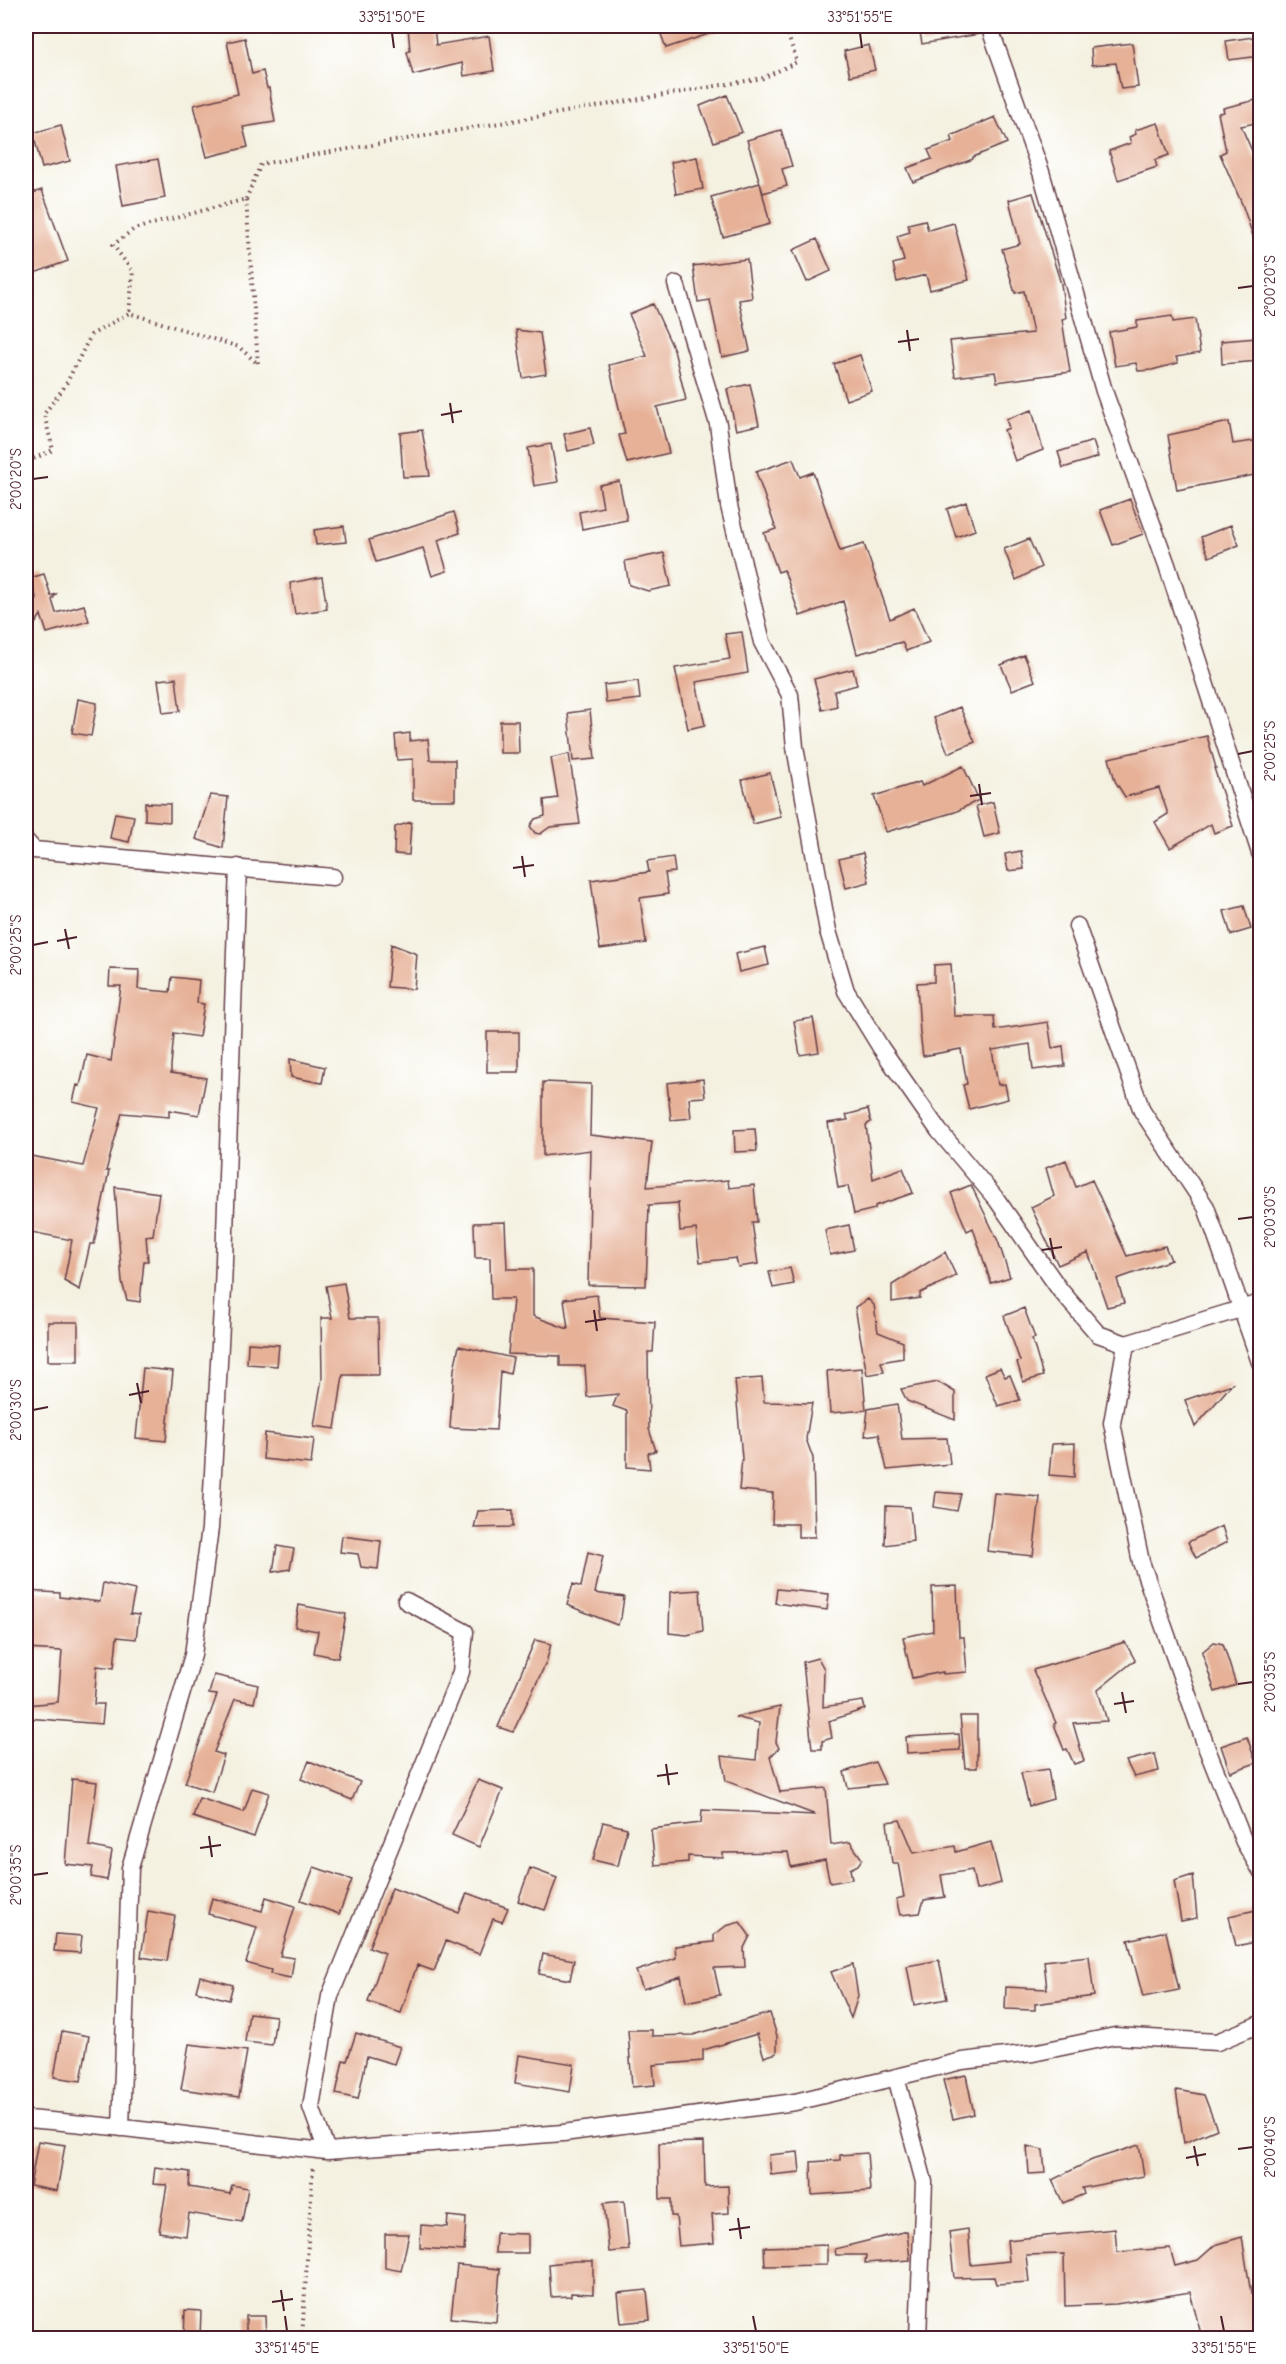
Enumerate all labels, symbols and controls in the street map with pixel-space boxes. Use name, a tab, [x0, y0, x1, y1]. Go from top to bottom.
text: 33°51'50"E	[359, 8, 425, 26]
text: 33°51'55"E	[827, 8, 893, 26]
text: 2°00'20"S	[1261, 255, 1279, 317]
text: 2°00'20"S	[7, 448, 25, 510]
text: 2°00'25"S	[1261, 720, 1279, 782]
text: 2°00'25"S	[7, 914, 25, 976]
text: 2°00'30"S	[1261, 1186, 1279, 1248]
text: 2°00'30"S	[7, 1379, 25, 1441]
text: 2°00'35"S	[1261, 1652, 1279, 1712]
text: 2°00'35"S	[7, 1845, 25, 1905]
text: 2°00'40"S	[1261, 2116, 1279, 2178]
text: 33°51'45"E	[255, 2339, 319, 2357]
text: 33°51'50"E	[723, 2339, 789, 2357]
text: 33°51'55"E	[1191, 2339, 1257, 2357]

